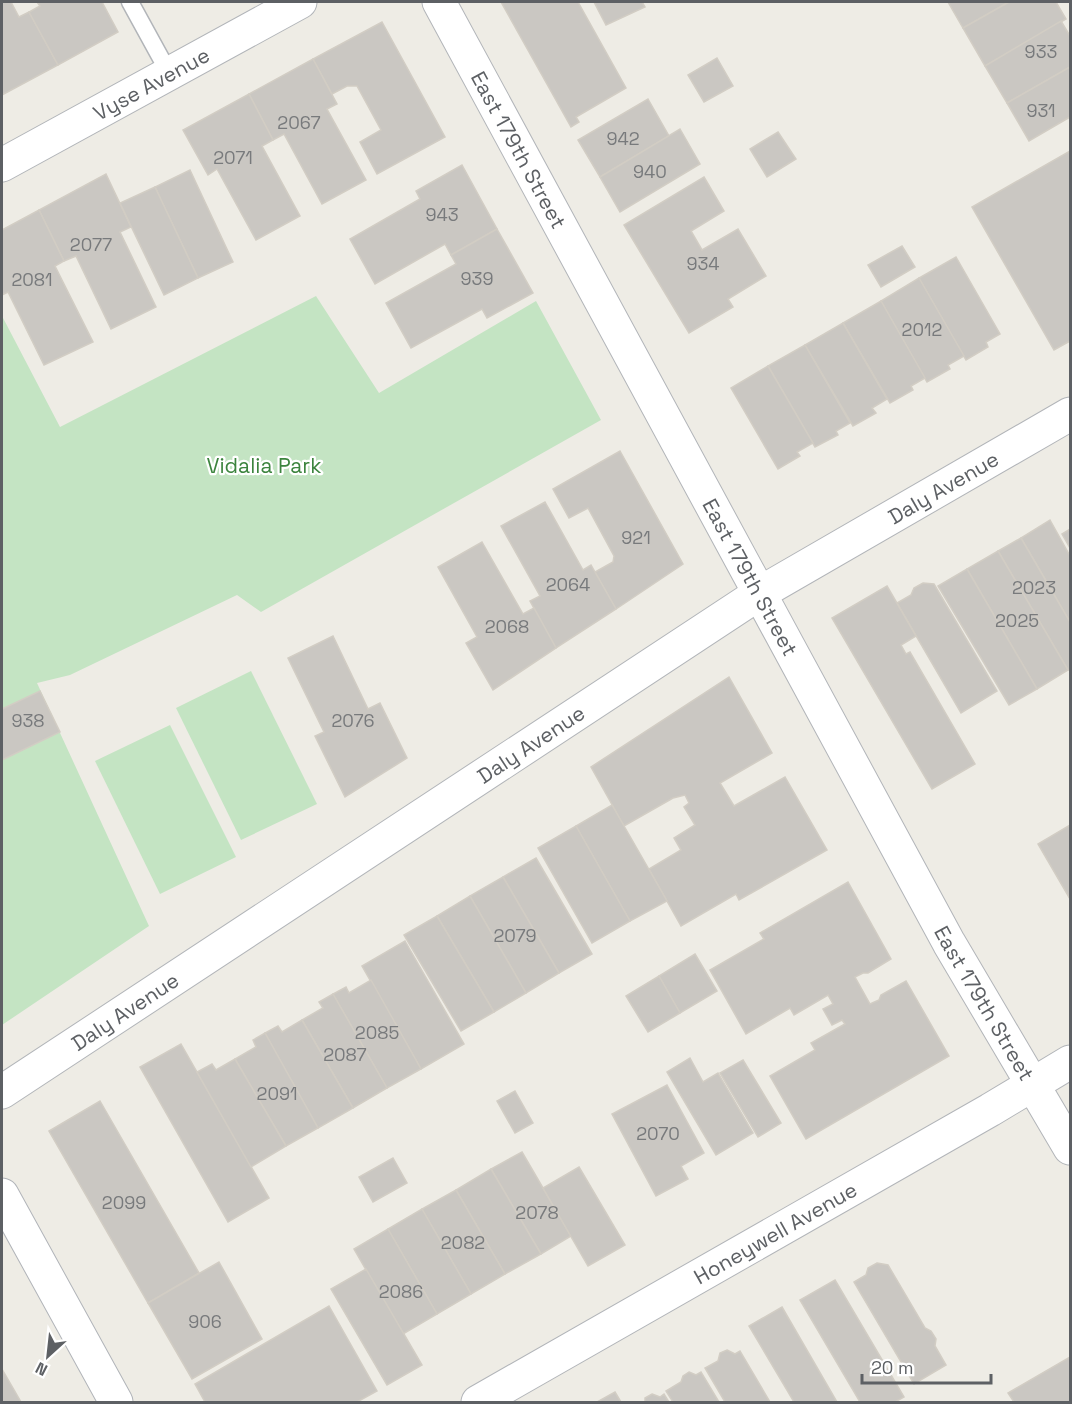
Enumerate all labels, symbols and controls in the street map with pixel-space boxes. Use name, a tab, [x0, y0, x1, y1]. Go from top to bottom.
house number: 933	[1025, 40, 1057, 63]
street label: Vyse Avenue	[88, 41, 214, 126]
street label: East 179th Street	[465, 66, 573, 233]
house number: 931	[1026, 99, 1056, 122]
house number: 2067	[277, 111, 321, 134]
house number: 942	[606, 127, 640, 150]
house number: 2071	[213, 146, 253, 169]
house number: 940	[633, 160, 667, 183]
house number: 943	[425, 203, 459, 226]
house number: 2077	[70, 233, 112, 256]
house number: 934	[686, 252, 720, 275]
house number: 939	[461, 267, 493, 290]
house number: 2081	[11, 268, 53, 291]
house number: 2012	[902, 318, 942, 341]
street label: Daly Avenue	[883, 445, 1003, 530]
park label: Vidalia Park	[206, 452, 322, 479]
street label: East 179th Street	[697, 493, 804, 661]
house number: 921	[621, 526, 651, 549]
house number: 2064	[546, 573, 590, 596]
house number: 2023	[1012, 576, 1056, 599]
house number: 2025	[995, 609, 1039, 632]
house number: 2068	[485, 615, 529, 638]
street label: Daly Avenue	[472, 699, 590, 789]
house number: 938	[11, 709, 45, 732]
house number: 2076	[331, 709, 375, 732]
street label: East 179th Street	[929, 921, 1041, 1085]
house number: 2079	[493, 924, 537, 947]
street label: Daly Avenue	[66, 966, 184, 1056]
house number: 2085	[355, 1021, 399, 1044]
house number: 2087	[323, 1043, 367, 1066]
house number: 2091	[257, 1082, 297, 1105]
house number: 2070	[636, 1122, 680, 1145]
street label: Honeywell Avenue	[689, 1175, 862, 1290]
house number: 2099	[102, 1191, 146, 1214]
house number: 2078	[515, 1201, 559, 1224]
house number: 2082	[441, 1231, 485, 1254]
house number: 2086	[379, 1280, 423, 1303]
house number: 906	[188, 1310, 222, 1333]
north arrow	[18, 1326, 78, 1386]
scale bar	[862, 1347, 991, 1385]
text: 20 m	[871, 1356, 914, 1379]
text: N	[32, 1357, 51, 1381]

